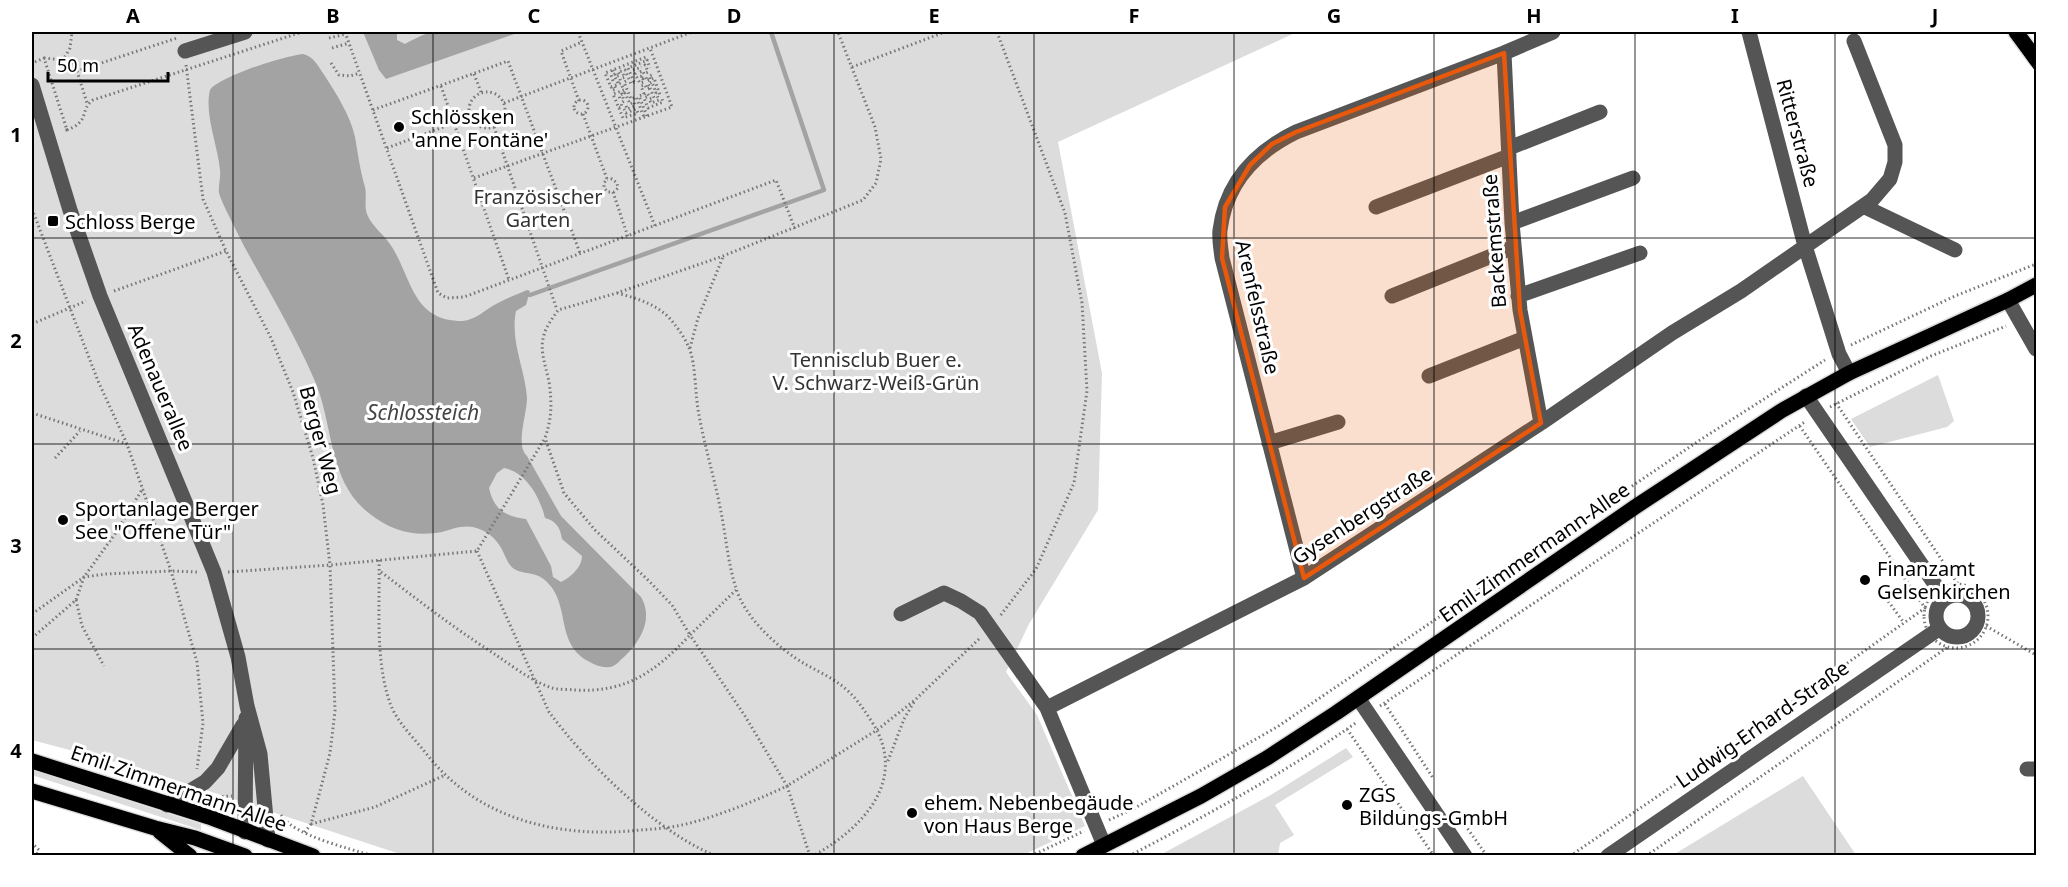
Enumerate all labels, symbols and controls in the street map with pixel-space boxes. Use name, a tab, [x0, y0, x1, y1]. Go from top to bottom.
text: A	[126, 2, 140, 29]
text: B	[326, 2, 340, 29]
text: C	[528, 2, 541, 29]
text: D	[727, 2, 741, 29]
text: E	[928, 2, 940, 29]
text: F	[1129, 2, 1139, 29]
text: G	[1327, 2, 1341, 29]
text: H	[1526, 2, 1542, 29]
text: I	[1731, 2, 1739, 29]
text: J	[1930, 2, 1938, 29]
scale bar	[48, 45, 168, 83]
text: 50 m	[57, 53, 99, 77]
street label: Ritterstraße	[1771, 76, 1825, 190]
place label: Schlössken 'anne Fontäne'	[411, 103, 548, 153]
marker: Schlössken 'anne Fontäne'	[392, 120, 406, 134]
text: 1	[10, 121, 22, 148]
street label: Backemstraße	[1476, 173, 1512, 309]
park label: Französischer Garten	[473, 183, 603, 233]
place label: Schloss Berge	[65, 208, 195, 235]
marker: Schloss Berge	[46, 214, 60, 228]
street label: Arenfelsstraße	[1229, 237, 1287, 377]
street label: Adenauerallee	[122, 319, 200, 455]
text: 2	[10, 327, 22, 354]
park label: Tennisclub Buer e. V. Schwarz-Weiß-Grün	[773, 346, 979, 396]
street label: Berger Weg	[294, 383, 348, 497]
water label: Schlossteich	[367, 398, 479, 426]
street label: Gysenbergstraße	[1287, 460, 1437, 570]
street label: Emil-Zimmermann-Allee	[1433, 476, 1635, 628]
place label: Sportanlage Berger See "Offene Tür"	[75, 495, 259, 545]
marker: Sportanlage Berger See "Offene Tür"	[56, 513, 70, 527]
text: 3	[10, 532, 22, 559]
place label: Finanzamt Gelsenkirchen	[1877, 555, 2011, 605]
marker: Finanzamt Gelsenkirchen	[1858, 573, 1872, 587]
street label: Ludwig-Erhard-Straße	[1670, 654, 1854, 794]
text: 4	[10, 737, 22, 764]
street label: Emil-Zimmermann-Allee	[67, 738, 291, 838]
place label: ZGS Bildungs-GmbH	[1359, 781, 1508, 831]
place label: ehem. Nebenbegäude von Haus Berge	[924, 789, 1134, 839]
marker: ZGS Bildungs-GmbH	[1340, 798, 1354, 812]
marker: ehem. Nebenbegäude von Haus Berge	[905, 806, 919, 820]

